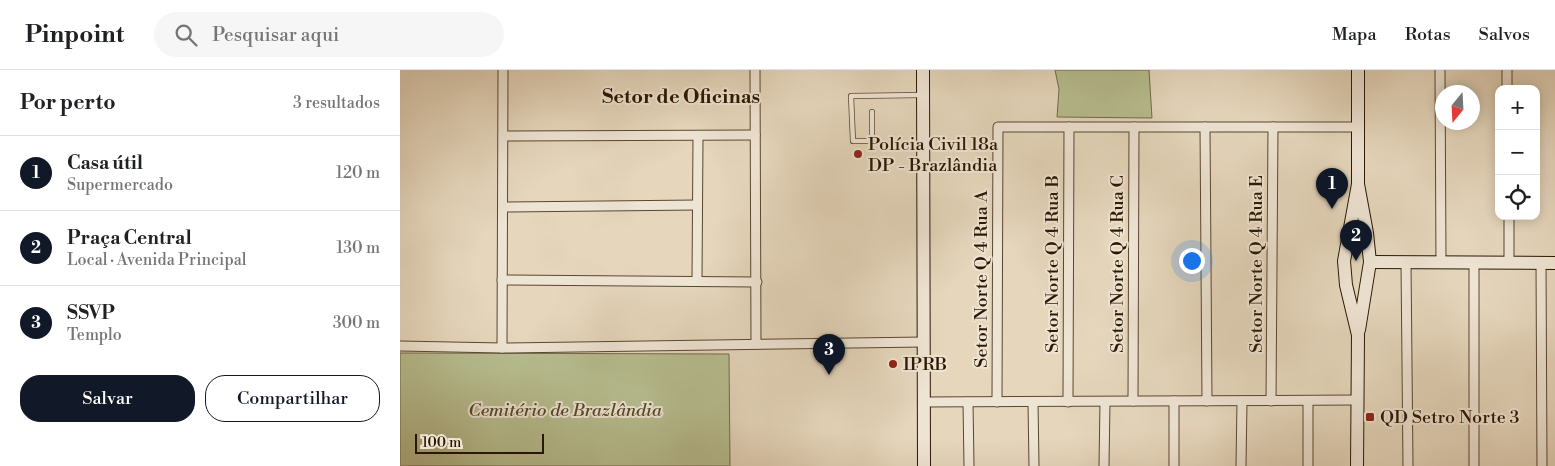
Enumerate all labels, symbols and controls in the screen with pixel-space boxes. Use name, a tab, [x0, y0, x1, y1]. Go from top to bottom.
search box	[154, 12, 504, 57]
text: Pinpoint	[25, 20, 124, 50]
icon: search	[172, 21, 200, 49]
text: Pesquisar aqui	[212, 23, 339, 47]
text: Mapa	[1332, 23, 1377, 46]
text: Rotas	[1405, 23, 1451, 46]
text: Salvos	[1479, 23, 1530, 46]
district label: Setor de Oficinas	[602, 85, 760, 110]
north arrow	[1435, 85, 1480, 130]
map controls	[1495, 85, 1540, 220]
button: +	[1495, 85, 1540, 130]
text: Por perto	[20, 90, 116, 116]
text: 3 resultados	[293, 93, 380, 113]
button: −	[1495, 130, 1540, 175]
place label: Polícia Civil 18a DP - Brazlândia	[868, 133, 999, 177]
marker: Polícia Civil 18a DP - Brazlândia	[852, 148, 864, 160]
text: Casa útil	[67, 151, 143, 175]
text: 1	[32, 163, 40, 183]
text: 120 m	[336, 163, 380, 183]
pin: 1	[1316, 168, 1348, 209]
text: Supermercado	[67, 175, 173, 195]
street label: Setor Norte Q 4 Rua B	[1041, 175, 1064, 353]
street label: Setor Norte Q 4 Rua C	[1106, 175, 1129, 353]
street label: Setor Norte Q 4 Rua E	[1245, 175, 1268, 353]
button: locate	[1495, 175, 1540, 220]
street label: Setor Norte Q 4 Rua A	[970, 189, 993, 368]
pin: 2	[1340, 220, 1372, 261]
text: Praça Central	[67, 226, 192, 250]
text: 2	[31, 238, 41, 258]
text: 130 m	[336, 238, 380, 258]
your location	[1179, 248, 1205, 274]
text: Local · Avenida Principal	[67, 250, 246, 270]
text: SSVP	[67, 301, 115, 325]
text: 3	[31, 313, 41, 333]
text: 300 m	[333, 313, 380, 333]
text: Templo	[67, 325, 122, 345]
pin: 3	[813, 334, 845, 375]
place label: IPRB	[903, 353, 947, 376]
marker: IPRB	[887, 358, 899, 370]
button: Salvar	[20, 375, 195, 422]
button: Compartilhar	[205, 375, 380, 422]
park label: Cemitério de Brazlândia	[468, 399, 663, 422]
place label: QD Setro Norte 3	[1380, 406, 1520, 429]
marker: QD Setro Norte 3	[1364, 411, 1376, 423]
scale bar	[415, 431, 544, 454]
text: 100 m	[422, 434, 461, 452]

